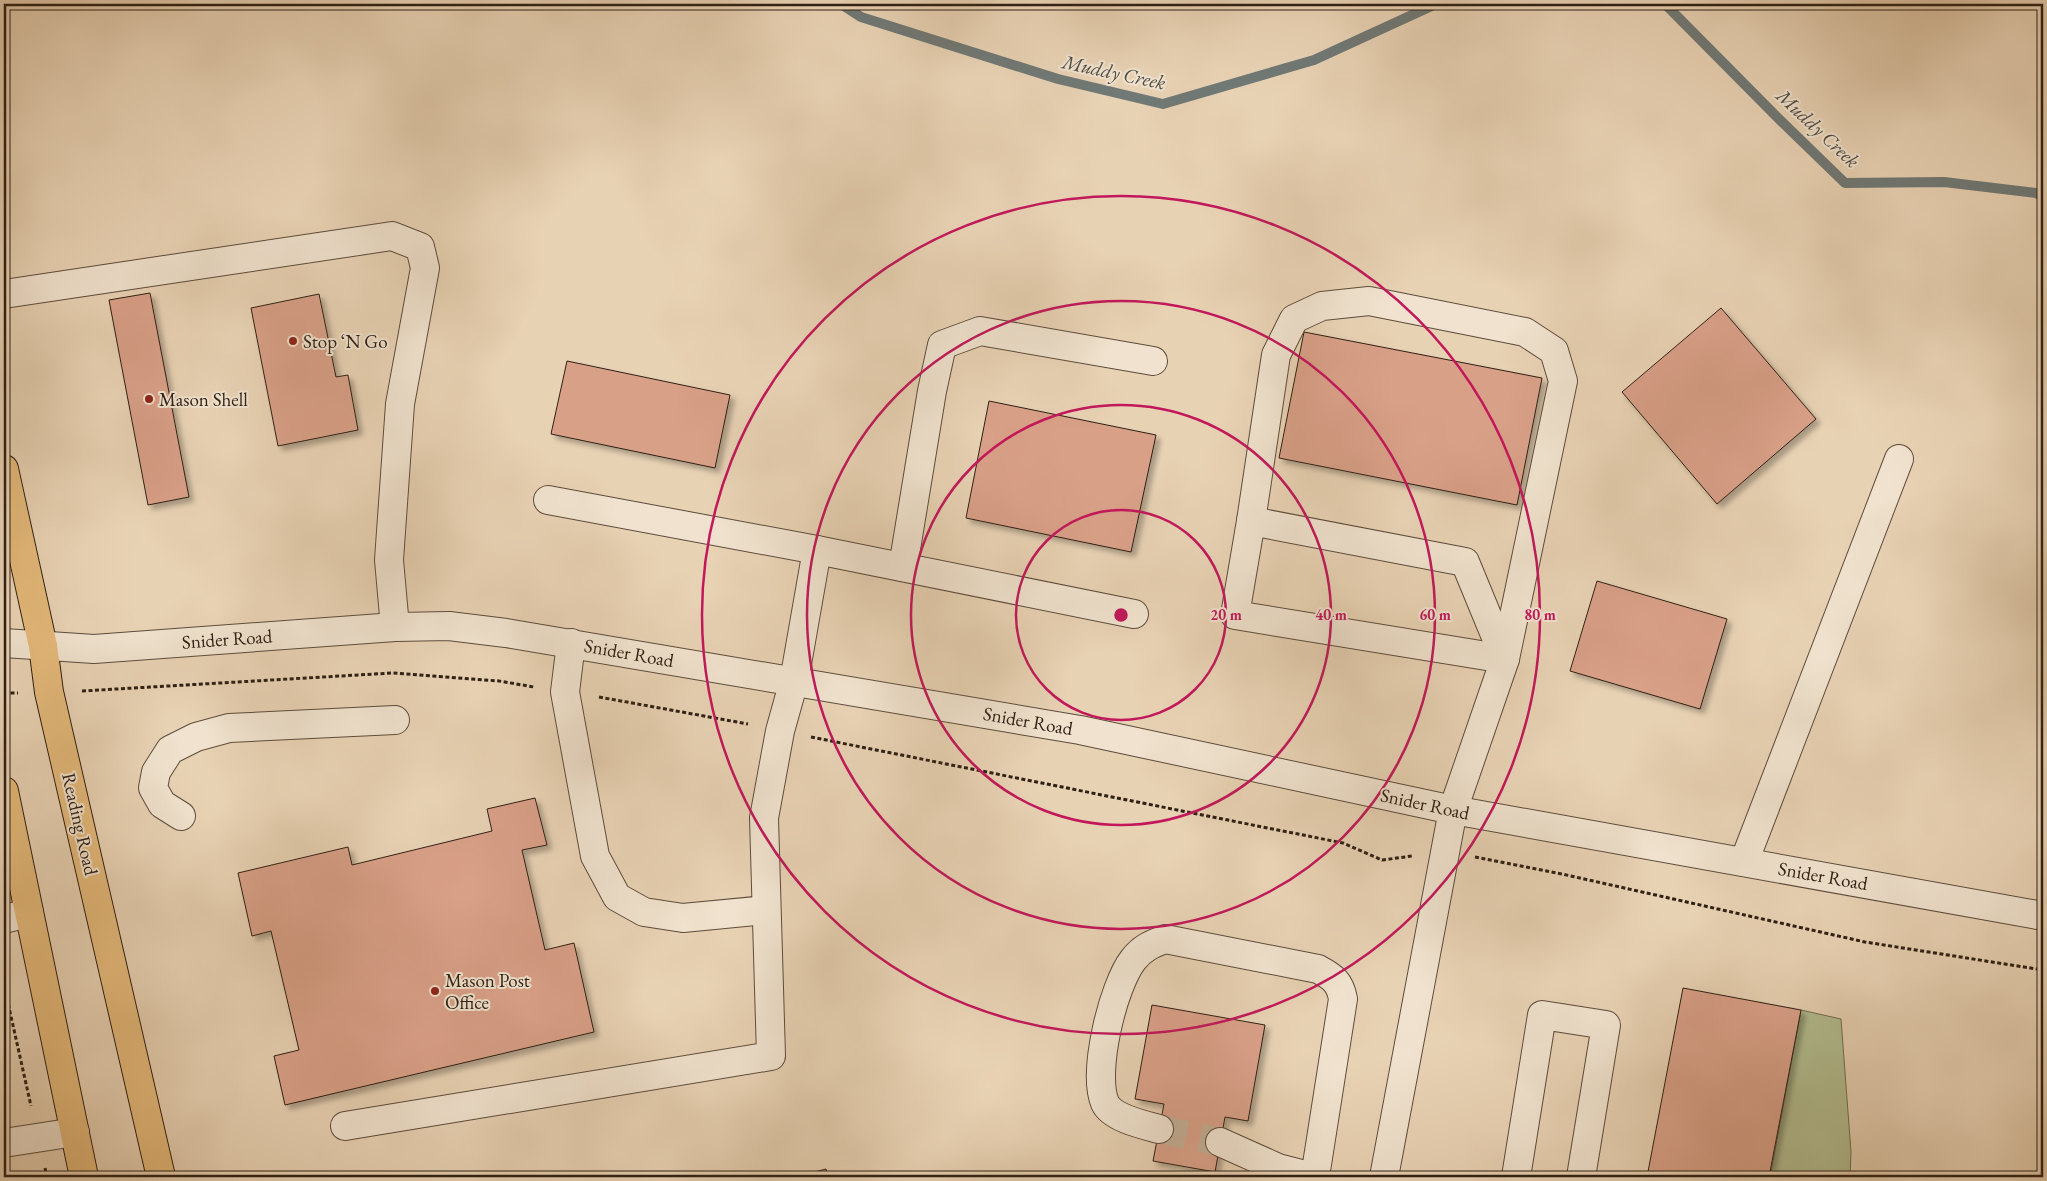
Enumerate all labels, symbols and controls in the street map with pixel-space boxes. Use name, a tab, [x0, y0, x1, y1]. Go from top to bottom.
water label: Muddy Creek	[1059, 48, 1168, 96]
water label: Muddy Creek	[1770, 82, 1865, 173]
place label: Stop ‘N Go	[303, 329, 388, 354]
marker: Stop ‘N Go	[287, 335, 299, 347]
place label: Mason Shell	[159, 387, 248, 412]
marker: Mason Shell	[143, 393, 155, 405]
text: 20 m	[1210, 605, 1242, 624]
text: 40 m	[1315, 605, 1347, 624]
text: 60 m	[1419, 605, 1451, 624]
text: 80 m	[1524, 605, 1556, 624]
centre of rings	[1112, 606, 1130, 624]
street label: Snider Road	[181, 623, 273, 655]
street label: Snider Road	[582, 633, 676, 673]
street label: Snider Road	[981, 701, 1075, 741]
street label: Reading Road	[56, 770, 104, 878]
street label: Snider Road	[1378, 782, 1472, 826]
street label: Snider Road	[1776, 856, 1870, 896]
place label: Mason Post Office	[445, 968, 530, 1015]
marker: Mason Post Office	[429, 985, 441, 997]

